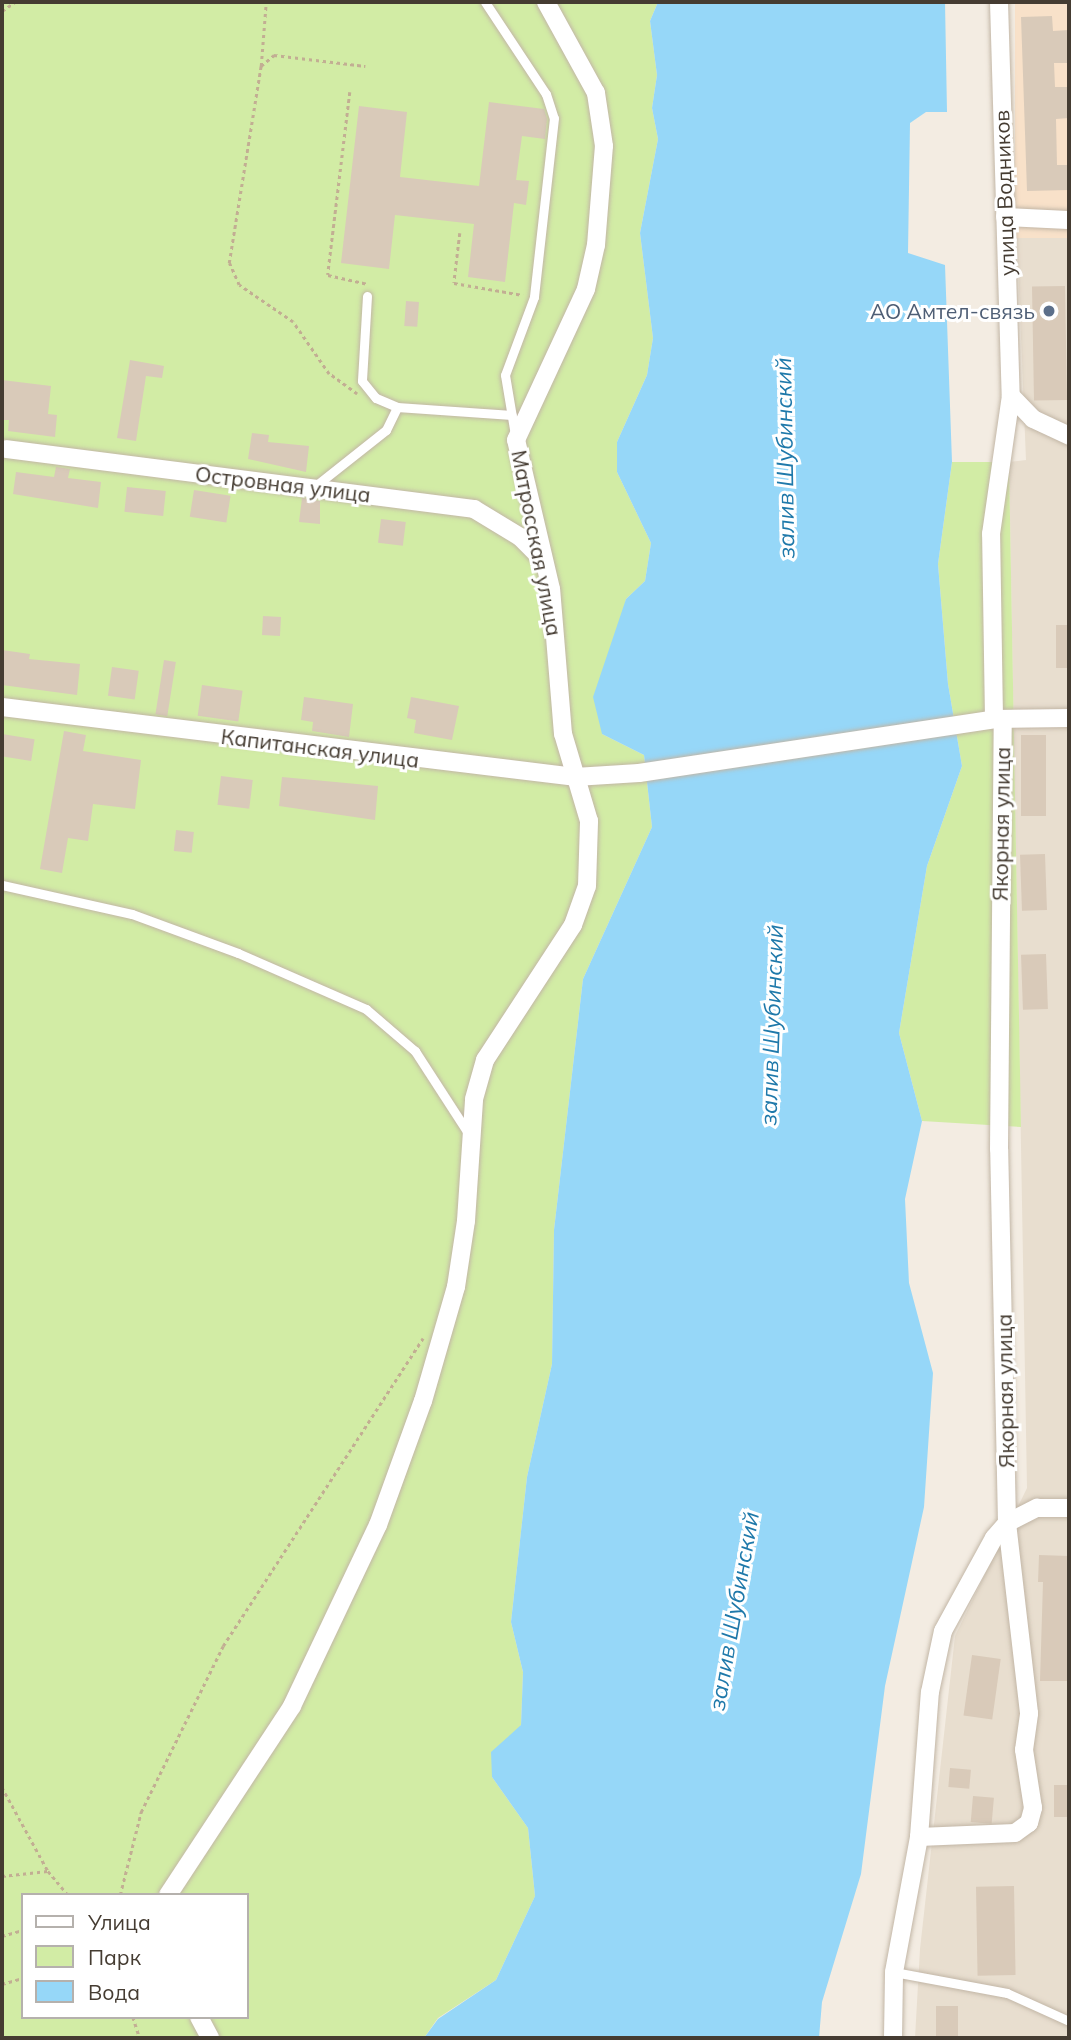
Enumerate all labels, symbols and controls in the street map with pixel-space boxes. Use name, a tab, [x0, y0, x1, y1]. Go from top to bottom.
street label: улица Водников	[989, 110, 1019, 276]
place label: АО Амтел-связь	[870, 298, 1035, 324]
marker: АО Амтел-связь	[1041, 303, 1057, 319]
water label: залив Шубинский	[769, 357, 801, 559]
street label: Матросская улица	[507, 448, 567, 638]
street label: Островная улица	[194, 461, 372, 507]
street label: Капитанская улица	[219, 723, 421, 773]
street label: Якорная улица	[987, 747, 1015, 901]
water label: залив Шубинский	[755, 924, 789, 1126]
street label: Якорная улица	[991, 1314, 1019, 1468]
water label: залив Шубинский	[703, 1510, 765, 1712]
legend	[21, 1893, 248, 2019]
text: Улица	[88, 1909, 151, 1935]
text: Парк	[88, 1944, 141, 1970]
text: Вода	[88, 1979, 140, 2005]

